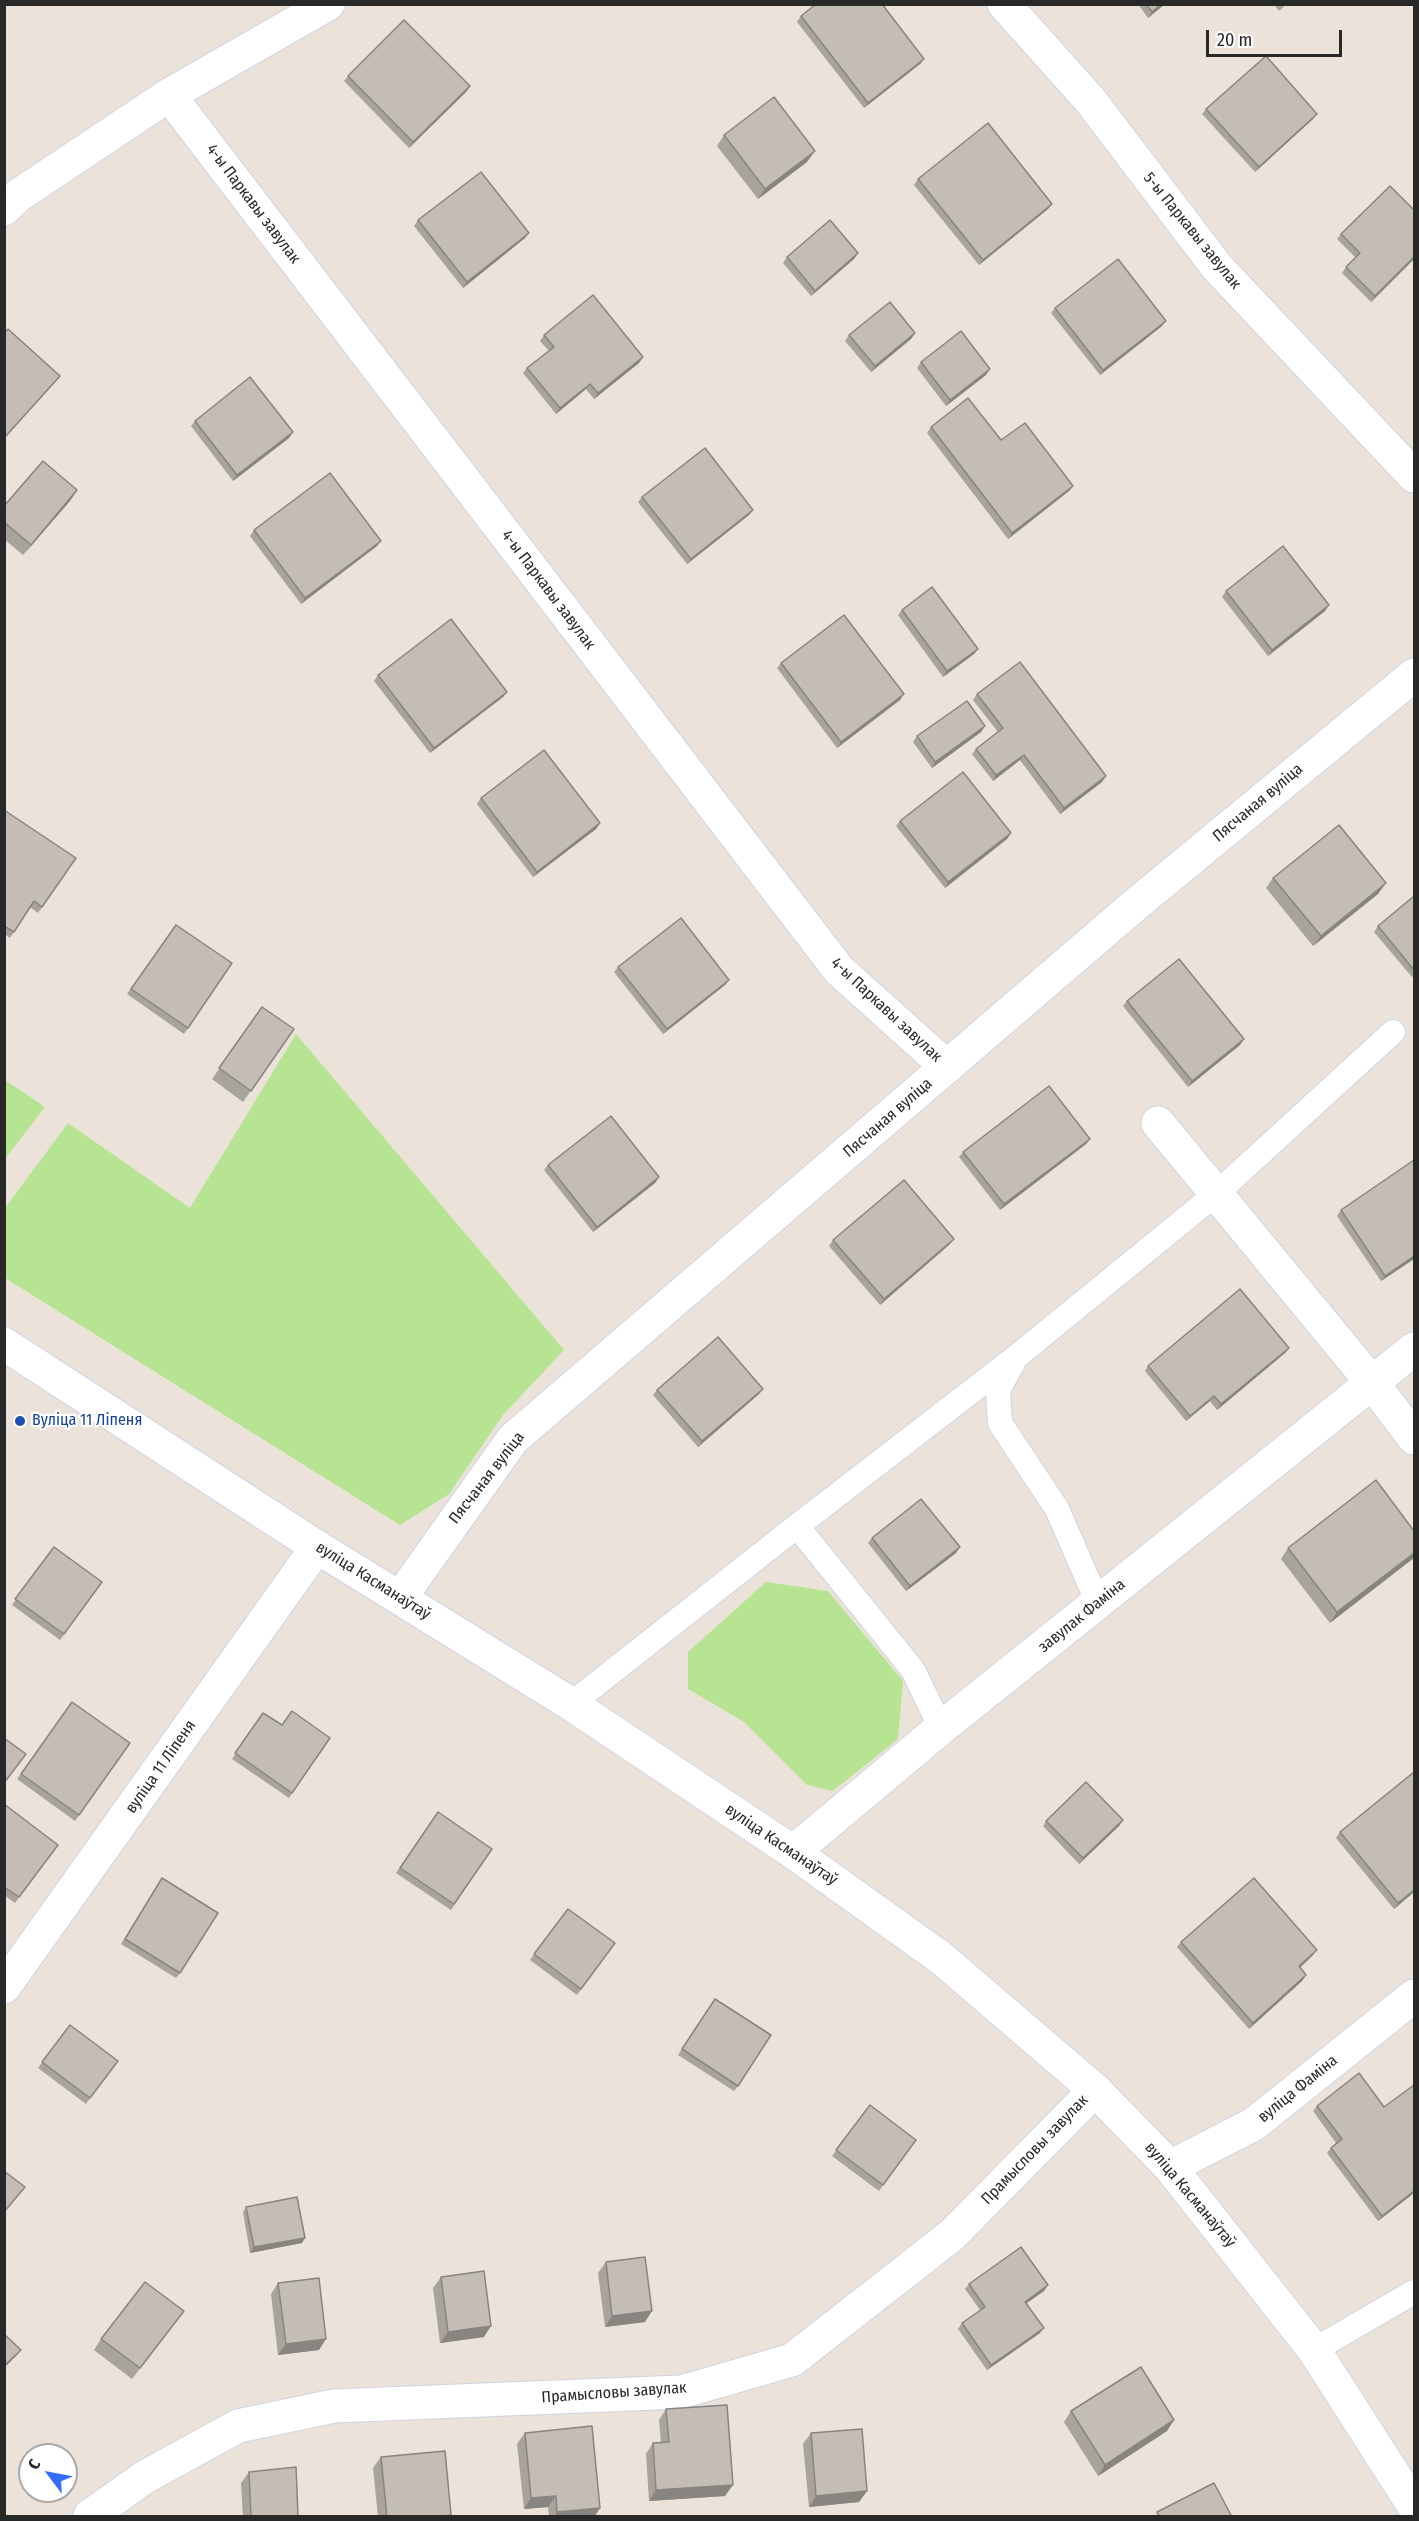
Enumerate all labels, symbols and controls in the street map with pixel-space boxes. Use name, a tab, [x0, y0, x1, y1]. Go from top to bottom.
scale bar	[1209, 18, 1346, 56]
text: 20 m	[1217, 29, 1252, 51]
street label: 4-ы Паркавы завулак	[202, 140, 304, 268]
street label: 5-ы Паркавы завулак	[1139, 169, 1245, 293]
street label: 4-ы Паркавы завулак	[497, 526, 599, 654]
street label: Пясчаная вуліца	[1209, 760, 1307, 846]
street label: 4-ы Паркавы завулак	[827, 954, 945, 1066]
street label: Пясчаная вуліца	[840, 1074, 936, 1162]
place label: Вуліца 11 Ліпеня	[32, 1411, 142, 1431]
marker: Вуліца 11 Ліпеня	[13, 1414, 27, 1428]
street label: Пясчаная вуліца	[445, 1428, 529, 1528]
street label: вуліца Касманаўтаў	[312, 1538, 434, 1624]
street label: завулак Фаміна	[1035, 1575, 1129, 1657]
street label: вуліца 11 Ліпеня	[122, 1717, 200, 1817]
street label: вуліца Касманаўтаў	[721, 1800, 841, 1890]
street label: вуліца Фаміна	[1254, 2051, 1342, 2127]
street label: Прамысловы завулак	[978, 2091, 1092, 2209]
street label: вуліца Касманаўтаў	[1140, 2138, 1240, 2252]
street label: Прамысловы завулак	[541, 2378, 687, 2408]
north arrow	[18, 2443, 78, 2503]
text: С	[24, 2456, 44, 2473]

